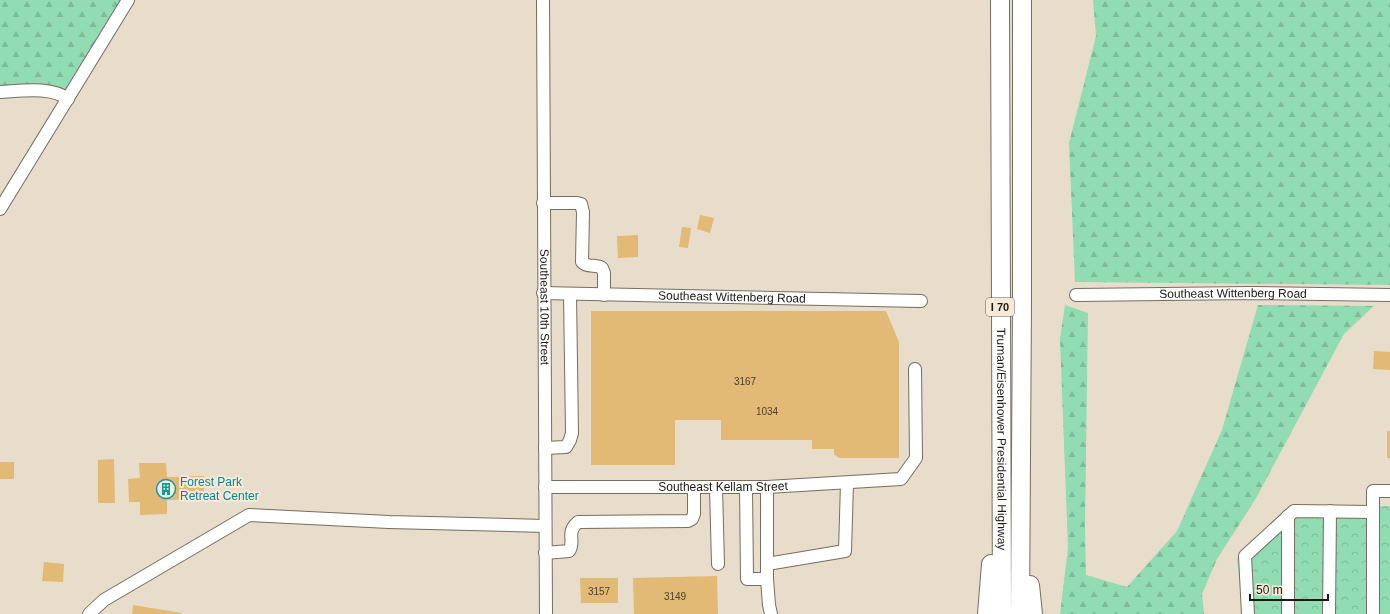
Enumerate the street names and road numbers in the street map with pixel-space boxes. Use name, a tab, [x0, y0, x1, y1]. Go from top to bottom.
street label: Southeast 10th Street	[537, 249, 552, 366]
street label: Southeast Wittenberg Road	[1159, 286, 1307, 301]
street label: Southeast Wittenberg Road	[658, 288, 806, 306]
road number: I 70	[986, 298, 1014, 316]
street label: Truman/Eisenhower Presidential Highway	[994, 328, 1009, 550]
street label: Southeast Kellam Street	[658, 479, 789, 494]

